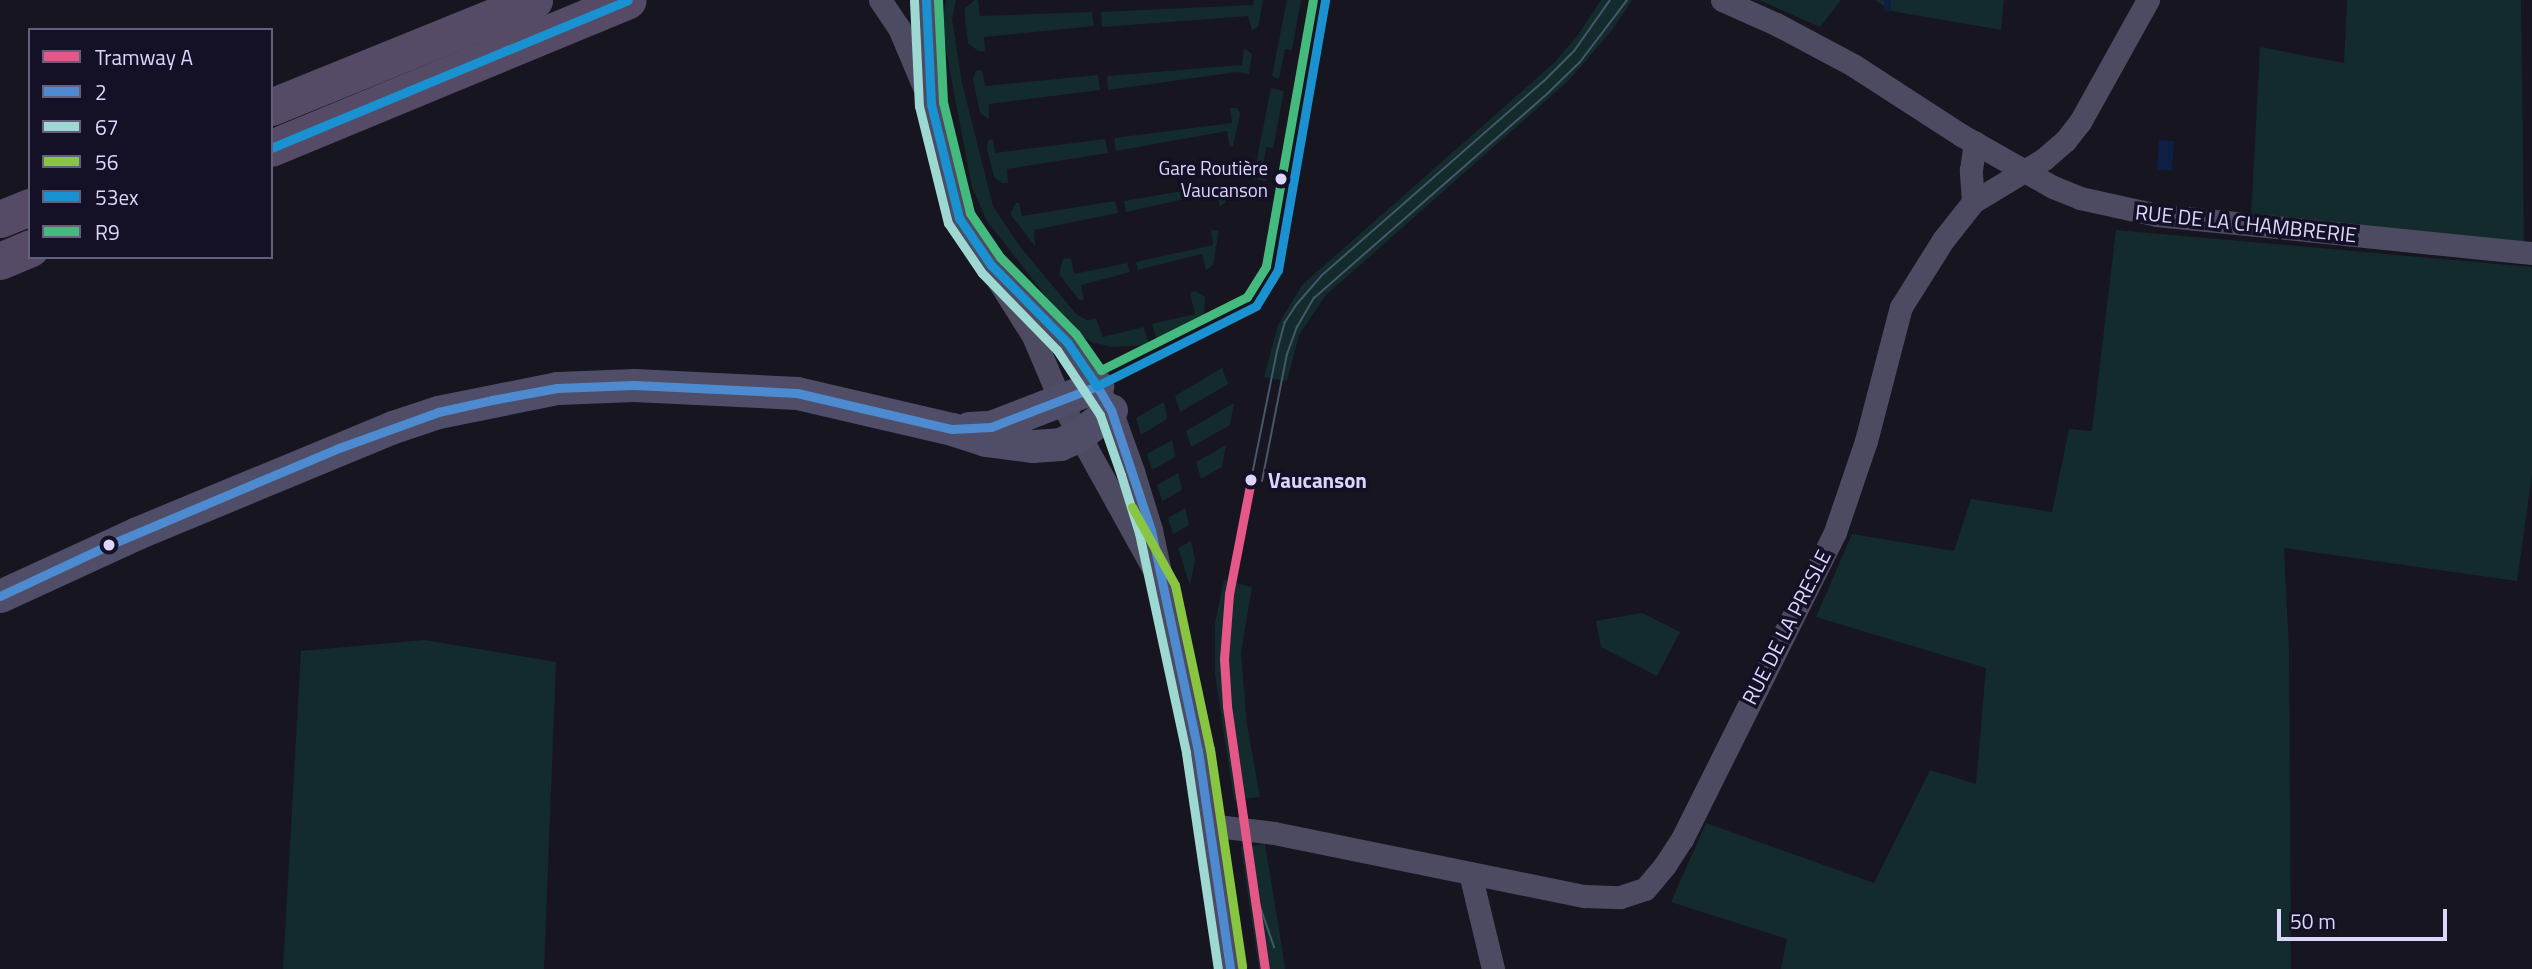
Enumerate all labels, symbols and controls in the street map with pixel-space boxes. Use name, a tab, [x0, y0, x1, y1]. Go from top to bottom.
legend	[28, 28, 273, 259]
text: Tramway A	[95, 41, 193, 73]
text: 2	[95, 76, 107, 108]
text: 67	[95, 111, 119, 143]
text: 56	[95, 146, 119, 178]
place label: Gare Routière Vaucanson	[1159, 157, 1268, 201]
marker: Gare Routière Vaucanson	[1274, 172, 1288, 186]
text: 53ex	[95, 181, 139, 213]
street label: RUE DE LA CHAMBRERIE	[2134, 199, 2358, 247]
text: R9	[95, 216, 120, 248]
place label: Vaucanson	[1268, 467, 1367, 493]
marker: Vaucanson	[1240, 469, 1262, 491]
unlabelled marker	[102, 538, 116, 552]
street label: RUE DE LA PRESLE	[1736, 546, 1836, 708]
scale bar	[2280, 895, 2450, 939]
text: 50 m	[2290, 905, 2336, 937]

